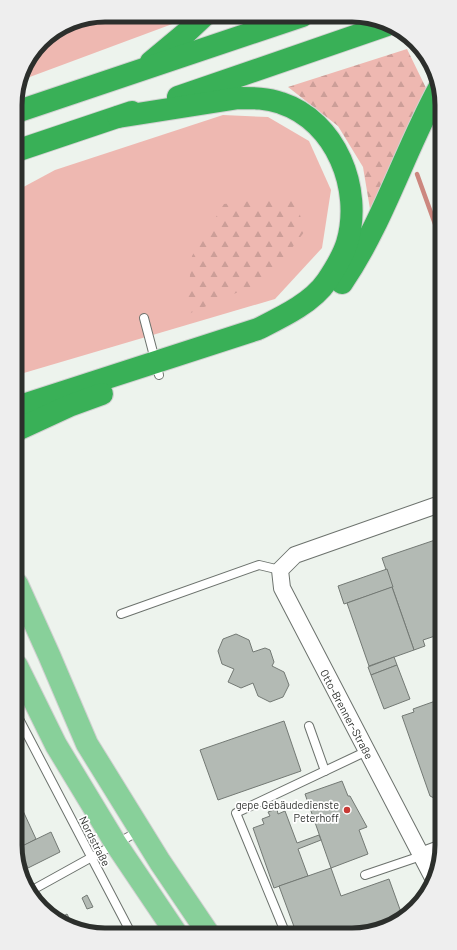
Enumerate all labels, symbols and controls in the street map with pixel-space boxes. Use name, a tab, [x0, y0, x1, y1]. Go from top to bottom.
street label: Otto-Brenner-Straße	[318, 667, 376, 761]
place label: gepe Gebäudedienste Peterhoff	[236, 798, 339, 824]
marker: gepe Gebäudedienste Peterhoff	[342, 805, 352, 815]
street label: Nordstraße	[77, 814, 113, 868]

